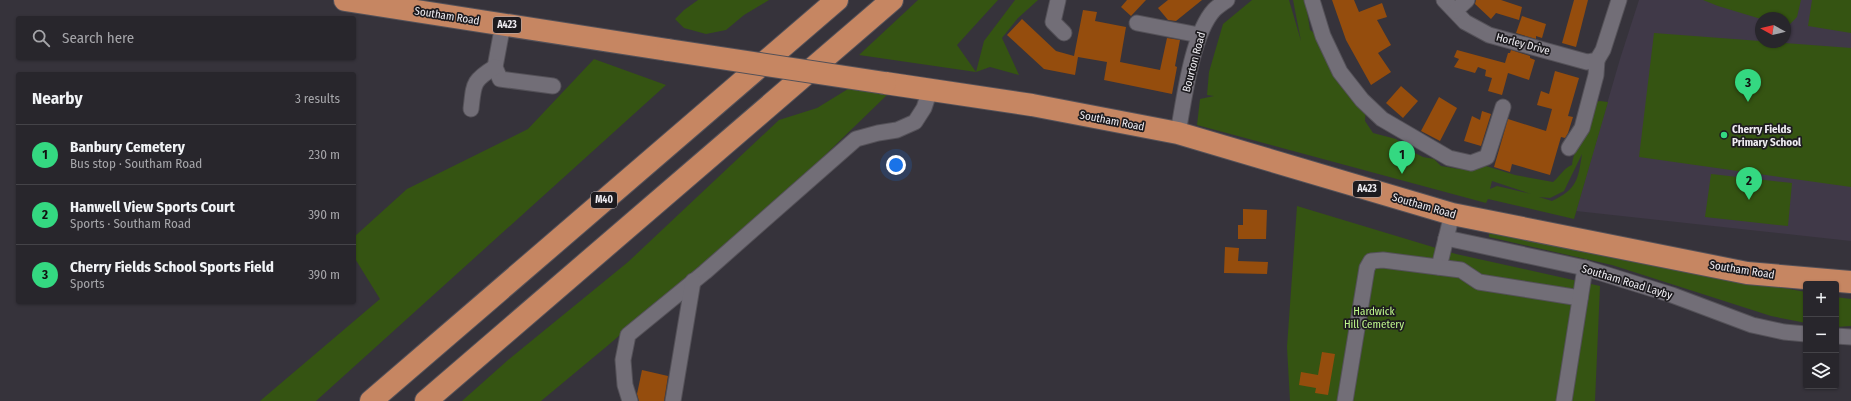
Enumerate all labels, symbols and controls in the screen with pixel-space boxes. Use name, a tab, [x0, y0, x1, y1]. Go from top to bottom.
street label: Southam Road	[414, 4, 480, 28]
north arrow	[1755, 12, 1791, 48]
search box	[16, 16, 356, 60]
road number: A423	[493, 17, 521, 33]
icon: search	[30, 27, 52, 49]
text: Search here	[62, 29, 134, 47]
street label: Bourton Road	[1180, 30, 1208, 94]
street label: Horley Drive	[1495, 31, 1551, 57]
pin: 3	[1735, 69, 1761, 102]
text: Nearby	[32, 88, 83, 109]
text: 3 results	[295, 91, 340, 106]
street label: Southam Road	[1079, 108, 1145, 134]
place label: Cherry Fields Primary School	[1732, 123, 1802, 149]
marker: Cherry Fields Primary School	[1719, 130, 1729, 140]
text: Banbury Cemetery	[70, 138, 185, 156]
pin: 1	[1389, 141, 1415, 174]
text: 1	[42, 147, 48, 162]
text: 230 m	[309, 147, 340, 162]
your location	[886, 155, 906, 175]
text: Bus stop · Southam Road	[70, 156, 202, 171]
pin: 2	[1736, 167, 1762, 200]
road number: A423	[1353, 181, 1381, 197]
street label: Southam Road	[1391, 191, 1457, 221]
road number: M40	[591, 192, 617, 208]
text: Hanwell View Sports Court	[70, 198, 235, 216]
text: 2	[42, 207, 48, 222]
text: 390 m	[308, 207, 340, 222]
text: Sports · Southam Road	[70, 216, 191, 231]
text: Cherry Fields School Sports Field	[70, 258, 274, 276]
street label: Southam Road	[1709, 258, 1775, 282]
street label: Southam Road Layby	[1580, 262, 1674, 302]
text: 3	[42, 267, 48, 282]
text: 390 m	[308, 267, 340, 282]
text: Sports	[70, 276, 105, 291]
map controls	[1803, 281, 1839, 389]
button: +	[1803, 281, 1839, 317]
park label: Hardwick Hill Cemetery	[1344, 305, 1404, 331]
button: −	[1803, 317, 1839, 353]
button: layers	[1803, 353, 1839, 389]

